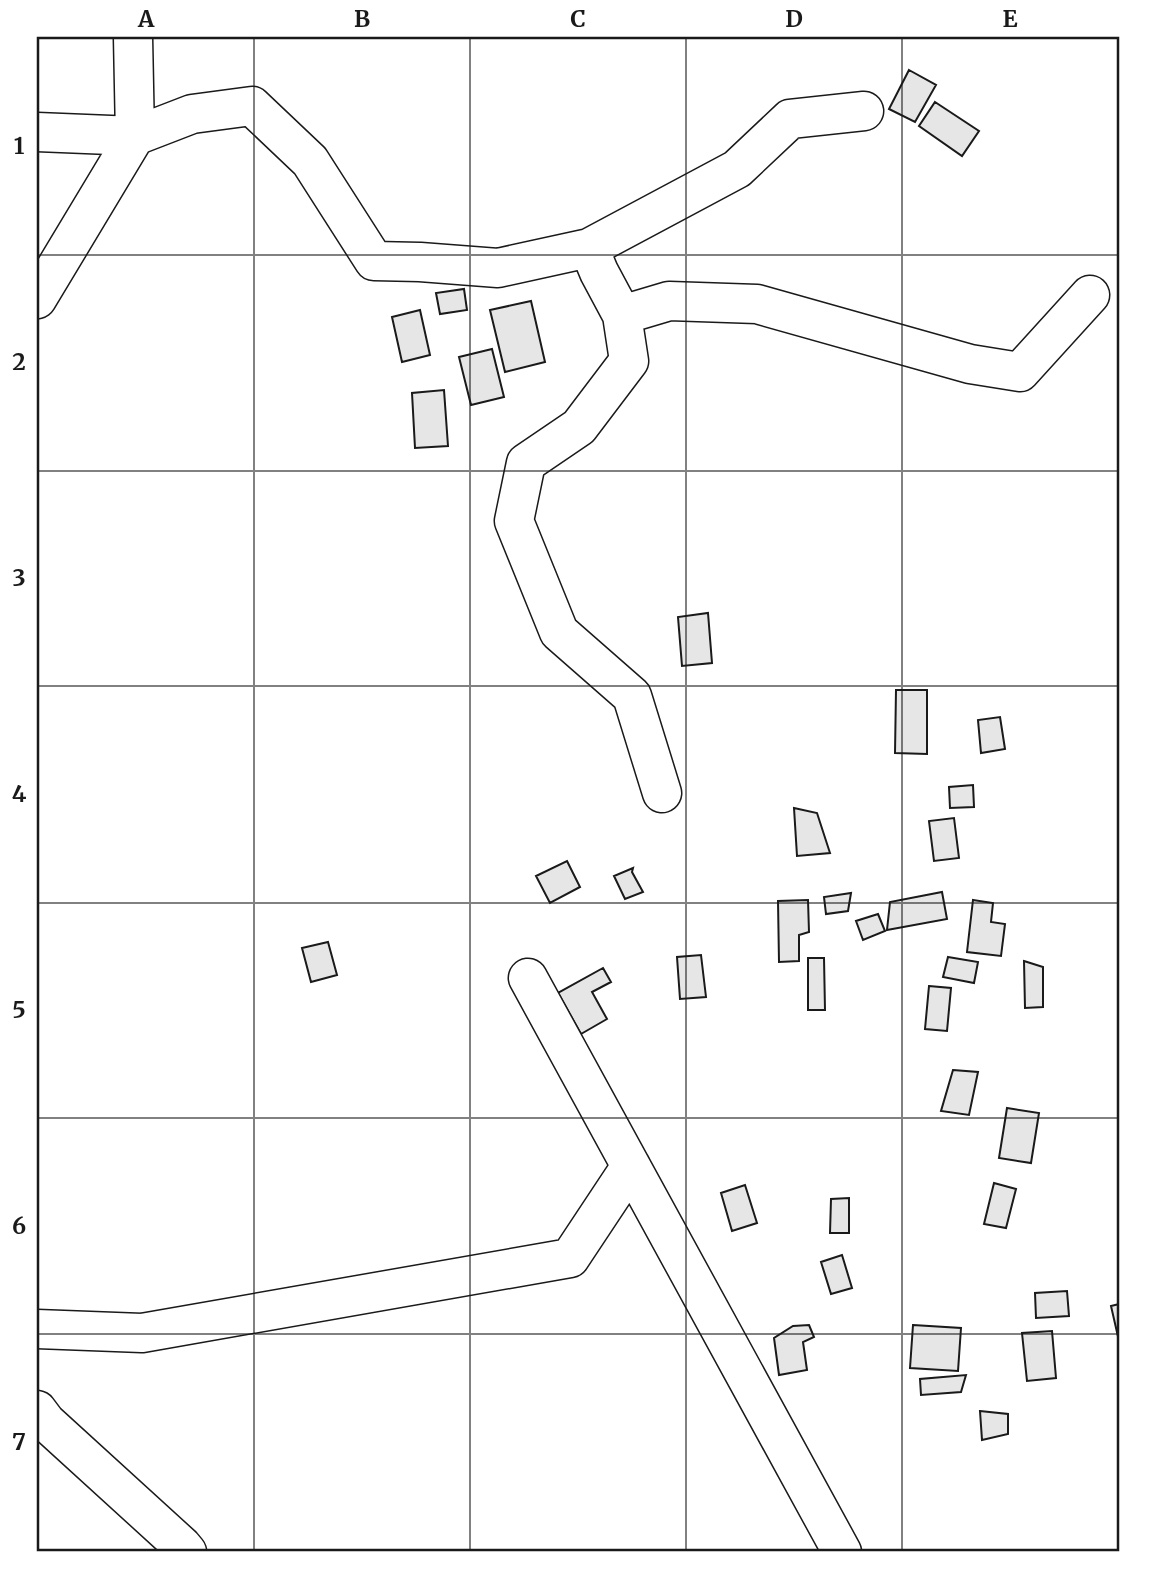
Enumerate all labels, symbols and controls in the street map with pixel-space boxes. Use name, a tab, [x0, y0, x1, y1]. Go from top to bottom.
text: A	[137, 4, 155, 33]
text: B	[354, 4, 370, 33]
text: C	[570, 4, 586, 33]
text: D	[785, 4, 803, 33]
text: E	[1002, 4, 1018, 33]
text: 1	[14, 131, 25, 160]
text: 2	[12, 347, 26, 376]
text: 3	[12, 563, 26, 592]
text: 4	[12, 779, 27, 808]
text: 5	[12, 995, 26, 1024]
text: 6	[12, 1211, 26, 1240]
text: 7	[12, 1427, 26, 1456]

